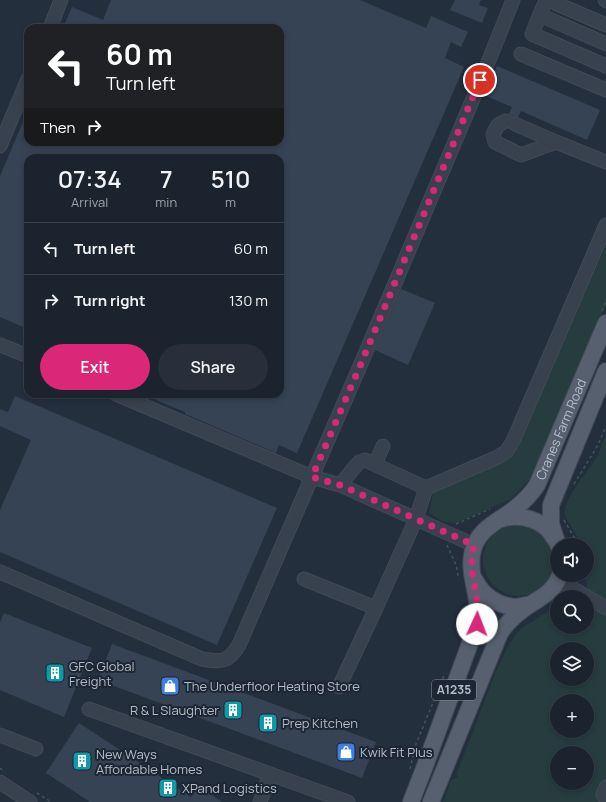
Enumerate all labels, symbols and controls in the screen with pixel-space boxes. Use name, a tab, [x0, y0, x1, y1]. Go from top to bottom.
text: 60 m	[106, 35, 173, 73]
icon: left	[40, 40, 92, 92]
pin	[463, 63, 497, 97]
icon: arrive	[469, 69, 491, 91]
text: Turn left	[106, 71, 176, 95]
icon: right	[83, 116, 105, 138]
text: Then	[40, 117, 75, 138]
text: 07:34	[58, 162, 122, 195]
text: 7	[160, 162, 173, 195]
text: 510	[211, 162, 250, 195]
text: Arrival	[71, 193, 108, 211]
text: min	[155, 193, 177, 211]
text: m	[225, 193, 236, 211]
icon: left	[40, 238, 62, 260]
text: Turn left	[74, 238, 136, 259]
text: 60 m	[234, 238, 268, 259]
icon: right	[40, 290, 62, 312]
text: Turn right	[74, 290, 145, 311]
text: 130 m	[229, 290, 268, 311]
button: Exit	[40, 344, 150, 390]
button: Share	[158, 344, 268, 390]
street label: Cranes Farm Road	[531, 376, 590, 483]
map controls	[550, 538, 594, 790]
button: sound	[550, 538, 594, 582]
button: search	[550, 590, 594, 634]
position arrow	[456, 603, 498, 645]
button: layers	[550, 642, 594, 686]
place label: GFC Global Freight	[69, 657, 134, 690]
building icon: GFC Global Freight	[44, 662, 66, 684]
shop icon: The Underfloor Heating Store	[159, 675, 181, 697]
place label: The Underfloor Heating Store	[184, 677, 360, 695]
road number: A1235	[432, 680, 476, 700]
button: +	[550, 694, 594, 738]
building icon: R & L Slaughter	[222, 699, 244, 721]
place label: R & L Slaughter	[130, 701, 219, 719]
building icon: Prep Kitchen	[257, 712, 279, 734]
place label: Prep Kitchen	[282, 714, 358, 732]
shop icon: Kwik Fit Plus	[335, 741, 357, 763]
place label: Kwik Fit Plus	[360, 743, 433, 761]
place label: New Ways Affordable Homes	[96, 745, 203, 778]
button: −	[550, 746, 594, 790]
building icon: New Ways Affordable Homes	[71, 750, 93, 772]
building icon: XPand Logistics	[157, 777, 179, 799]
place label: XPand Logistics	[182, 779, 277, 797]

